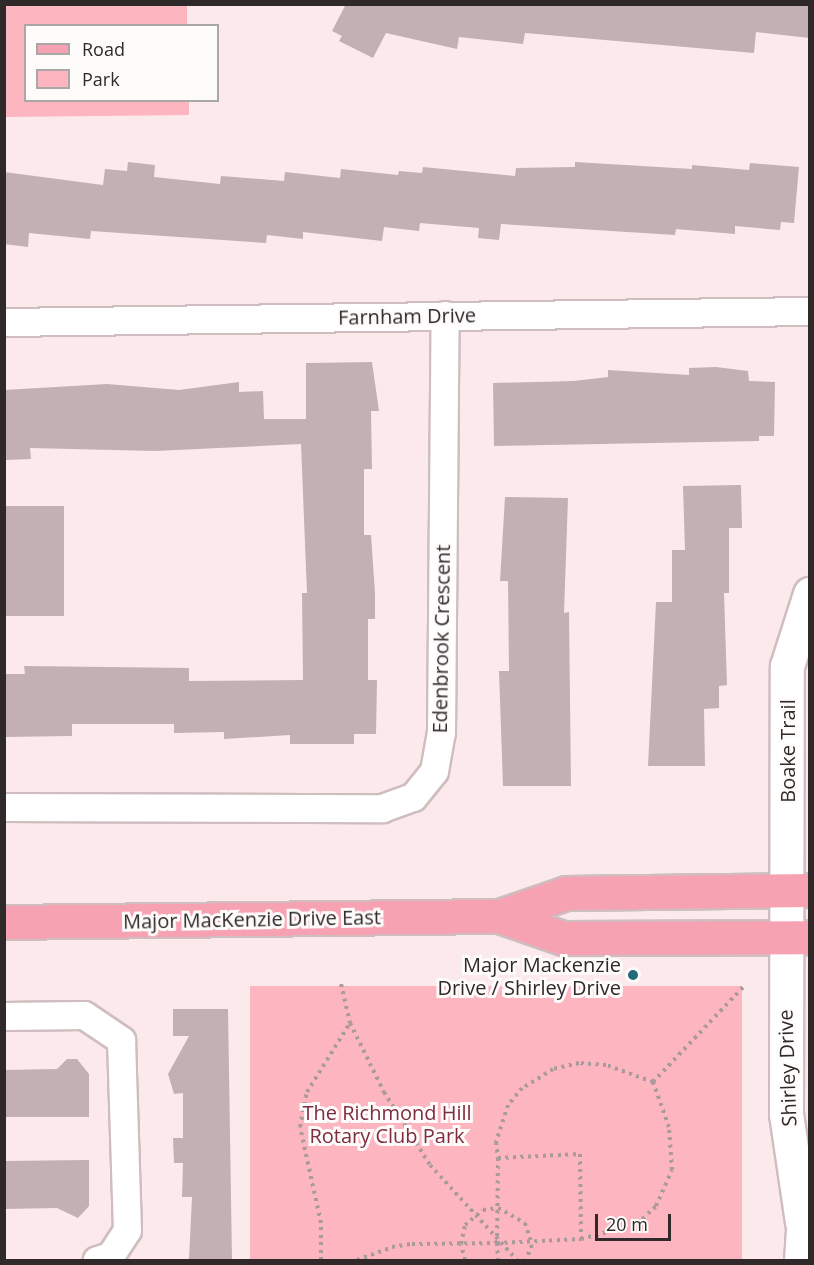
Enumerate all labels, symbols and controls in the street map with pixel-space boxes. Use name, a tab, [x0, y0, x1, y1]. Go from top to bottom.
legend	[24, 24, 219, 102]
text: Road	[82, 37, 125, 61]
text: Park	[82, 67, 120, 91]
street label: Farnham Drive	[338, 303, 476, 329]
street label: Edenbrook Crescent	[427, 544, 455, 734]
street label: Boake Trail	[775, 699, 799, 803]
street label: Major MacKenzie Drive East	[123, 905, 381, 933]
place label: Major Mackenzie Drive / Shirley Drive	[437, 952, 621, 999]
marker: Major Mackenzie Drive / Shirley Drive	[626, 968, 640, 982]
street label: Shirley Drive	[773, 1009, 801, 1127]
park label: The Richmond Hill Rotary Club Park	[302, 1101, 472, 1148]
scale bar	[598, 1202, 674, 1240]
text: 20 m	[606, 1212, 648, 1236]

